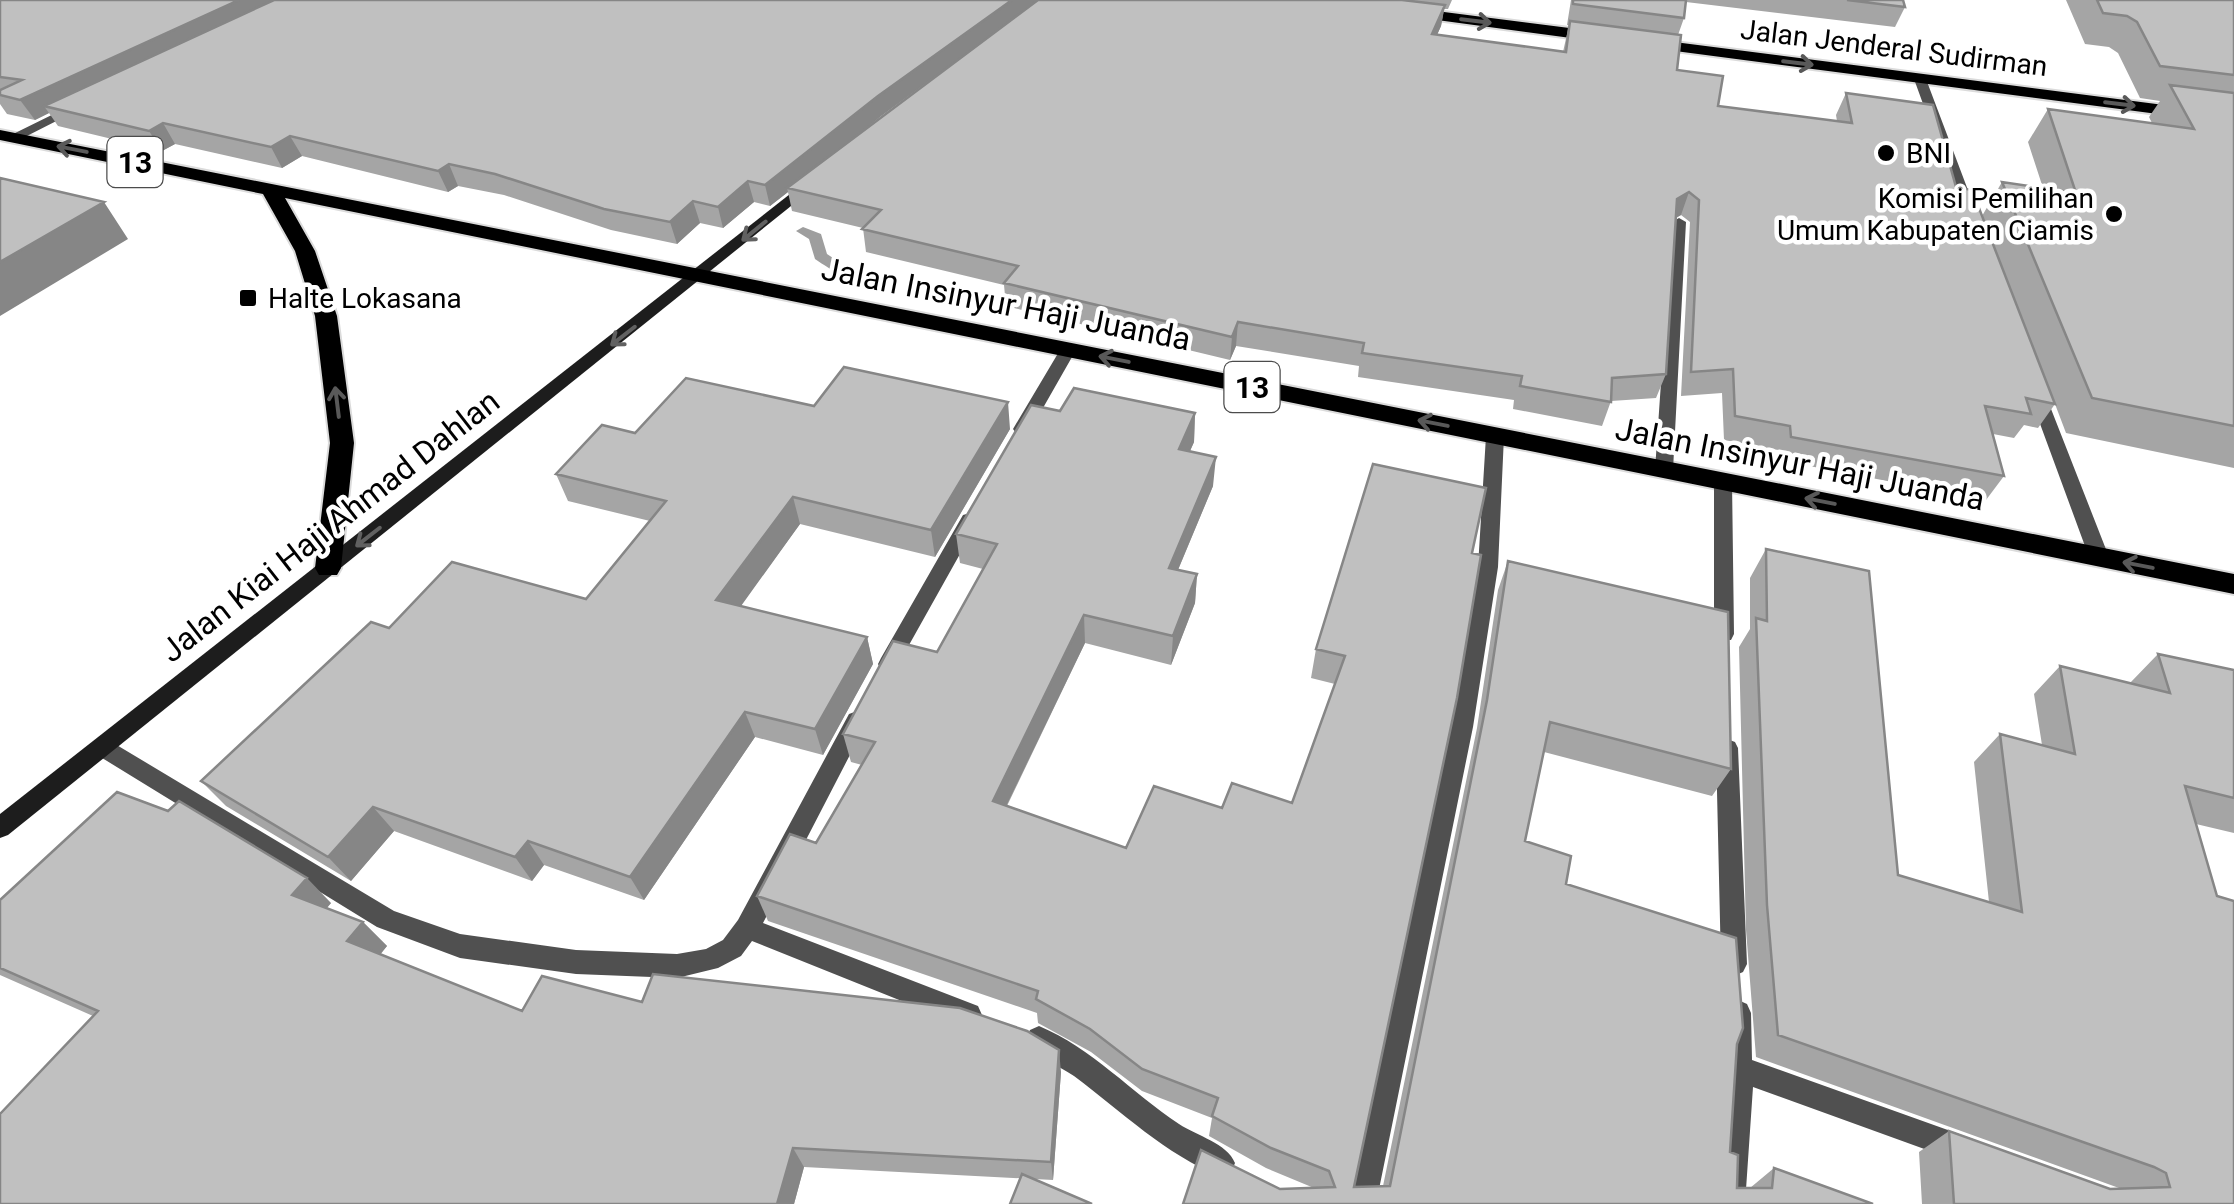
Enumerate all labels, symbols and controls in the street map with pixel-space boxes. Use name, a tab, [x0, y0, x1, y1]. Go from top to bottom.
one-way arrow	[1459, 13, 1491, 31]
street label: Jalan Jenderal Sudirman	[1739, 13, 2049, 83]
one-way arrow	[1781, 54, 1814, 73]
one-way arrow	[2104, 96, 2136, 114]
road number: 13	[108, 137, 162, 187]
place label: BNI	[1906, 137, 1951, 170]
one-way arrow	[57, 139, 89, 158]
marker: BNI	[1875, 142, 1897, 164]
place label: Komisi Pemilihan Umum Kabupaten Ciamis	[1777, 182, 2094, 247]
marker: Komisi Pemilihan Umum Kabupaten Ciamis	[2103, 203, 2125, 225]
one-way arrow	[742, 220, 768, 242]
street label: Jalan Insinyur Haji Juanda	[818, 250, 1194, 358]
place label: Halte Lokasana	[268, 282, 462, 315]
marker: Halte Lokasana	[237, 287, 259, 309]
one-way arrow	[610, 325, 637, 346]
one-way arrow	[1099, 348, 1131, 367]
road number: 13	[1224, 362, 1280, 412]
street label: Jalan Kiai Haji Ahmad Dahlan	[153, 382, 507, 670]
one-way arrow	[327, 386, 346, 419]
street label: Jalan Insinyur Haji Juanda	[1612, 410, 1988, 518]
one-way arrow	[1417, 413, 1449, 432]
one-way arrow	[1804, 491, 1837, 510]
one-way arrow	[355, 526, 382, 547]
one-way arrow	[2123, 555, 2155, 574]

